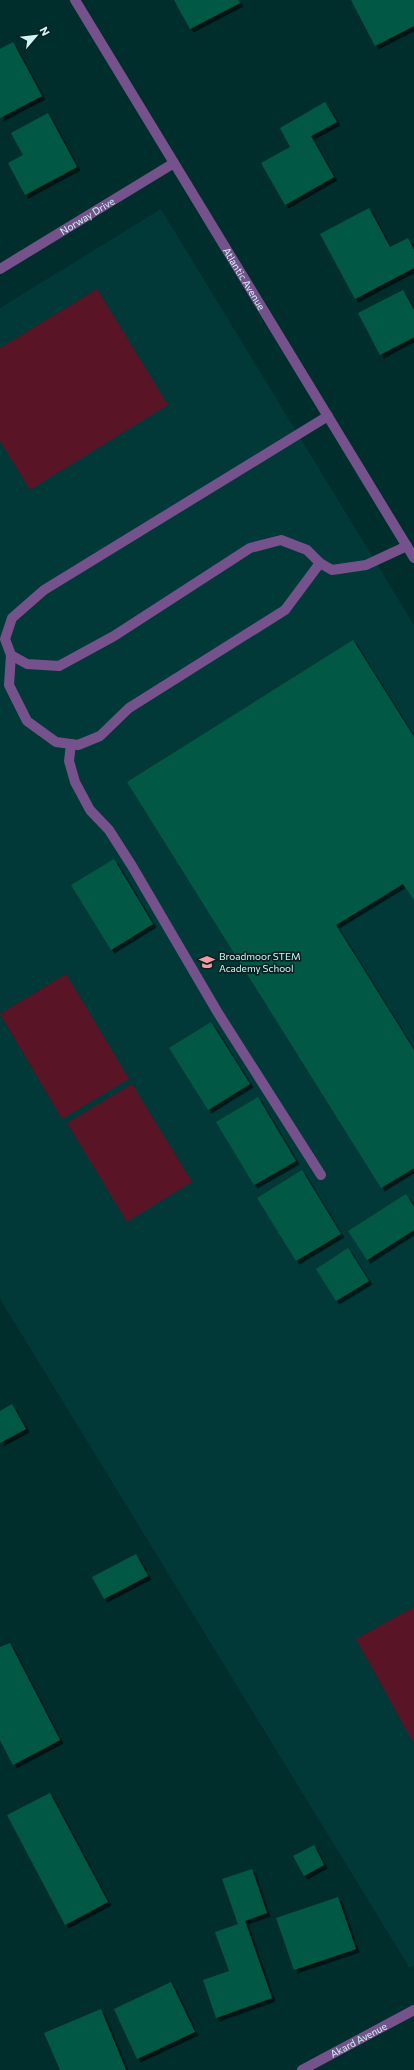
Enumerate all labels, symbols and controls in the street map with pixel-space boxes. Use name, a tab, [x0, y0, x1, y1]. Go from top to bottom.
north arrow	[16, 16, 56, 56]
text: N	[38, 24, 53, 38]
street label: Norway Drive	[58, 195, 117, 237]
street label: Atlantic Avenue	[221, 245, 268, 312]
place label: Broadmoor STEM Academy School	[219, 950, 301, 974]
school or university icon: Broadmoor STEM Academy School	[198, 953, 216, 971]
street label: Akard Avenue	[328, 2020, 389, 2060]

